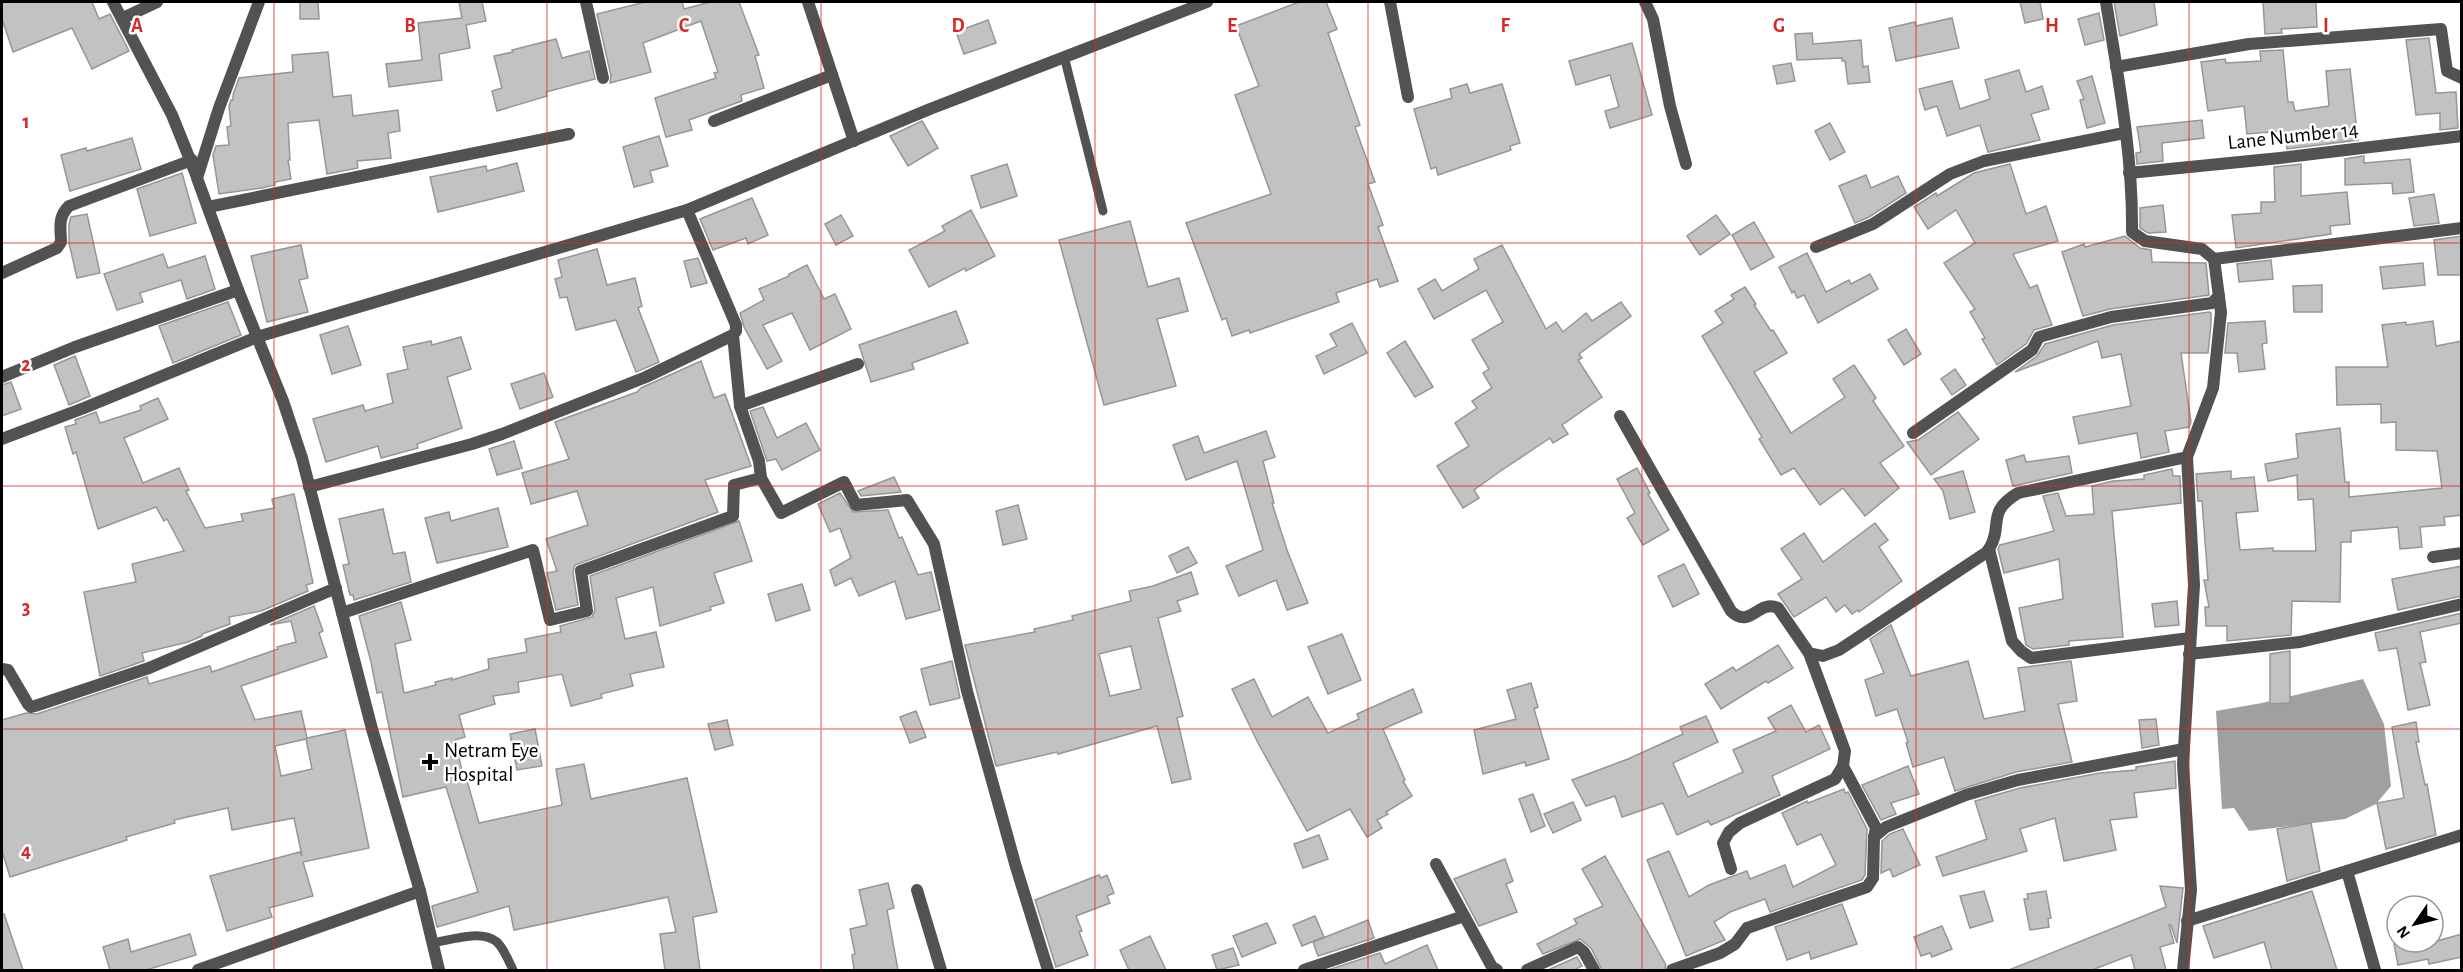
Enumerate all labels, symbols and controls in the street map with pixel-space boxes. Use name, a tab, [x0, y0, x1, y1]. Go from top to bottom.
text: A	[131, 16, 143, 36]
text: B	[404, 16, 416, 36]
text: C	[679, 16, 690, 36]
text: D	[951, 16, 965, 36]
text: E	[1227, 16, 1237, 36]
text: F	[1500, 16, 1510, 36]
text: G	[1773, 16, 1785, 36]
text: H	[2045, 16, 2059, 36]
text: I	[2323, 16, 2329, 36]
text: 1	[22, 112, 30, 132]
street label: Lane Number 14	[2226, 119, 2360, 153]
text: 2	[21, 355, 31, 375]
text: 3	[22, 598, 30, 618]
place label: Netram Eye Hospital	[444, 740, 538, 785]
marker: Netram Eye Hospital	[421, 753, 439, 771]
text: 4	[21, 841, 31, 861]
north arrow	[2385, 894, 2445, 954]
text: N	[2394, 923, 2413, 941]

